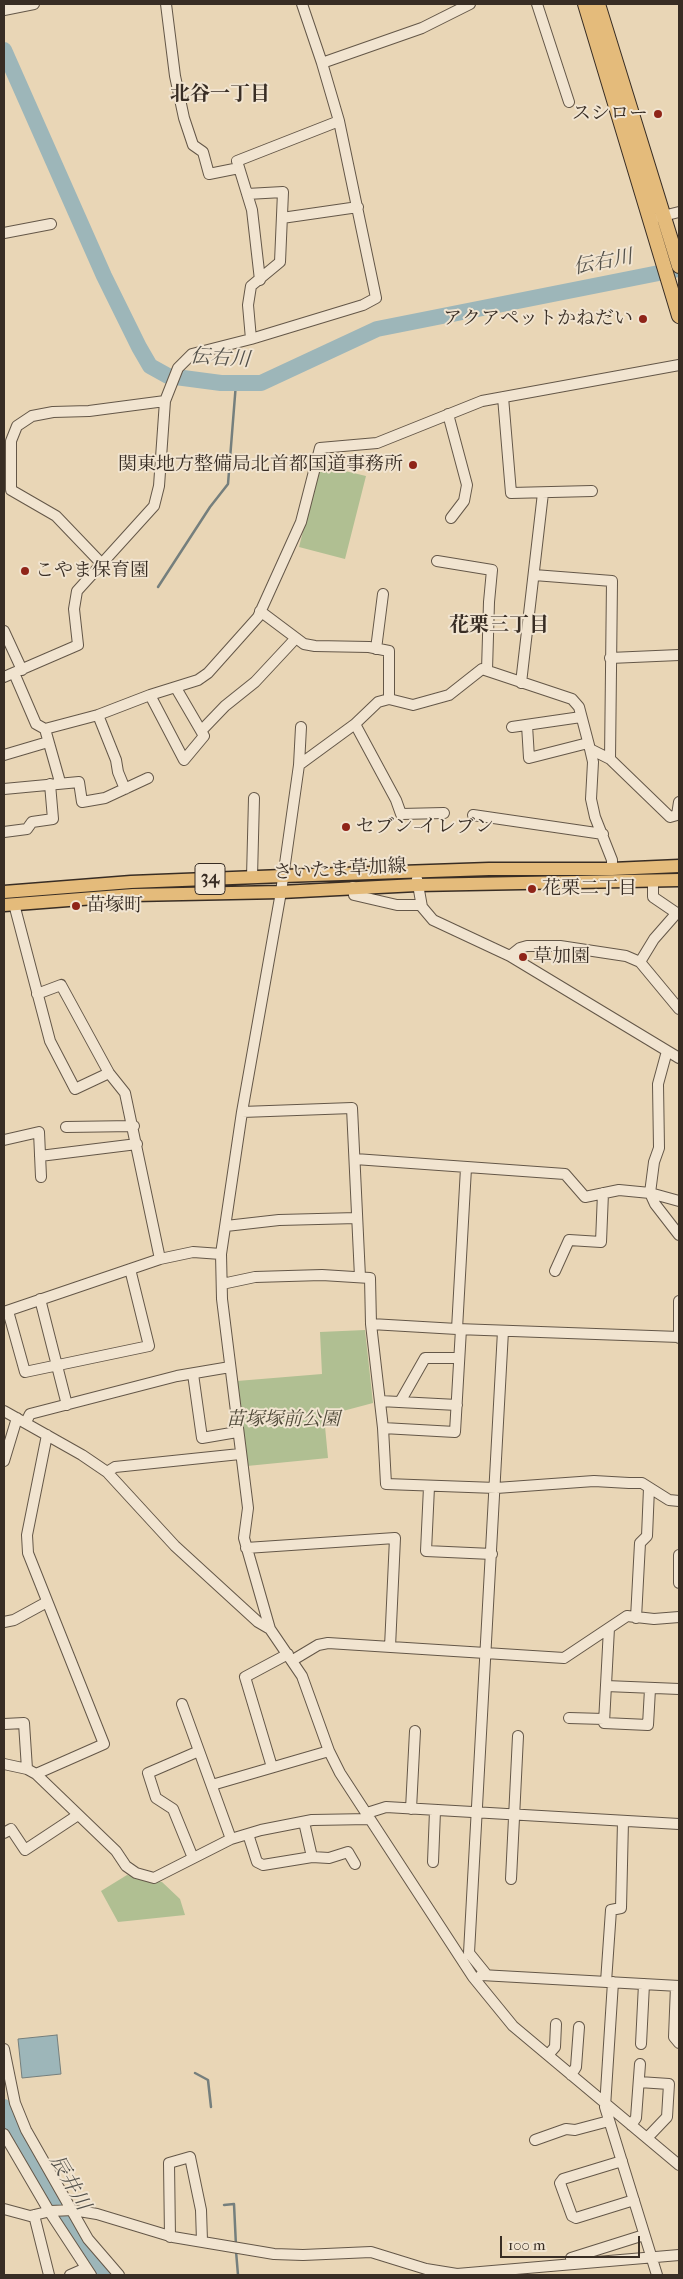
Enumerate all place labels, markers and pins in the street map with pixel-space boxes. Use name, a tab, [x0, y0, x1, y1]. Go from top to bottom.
place label: スシロー	[572, 103, 648, 125]
marker: スシロー	[652, 108, 664, 120]
place label: アクアペットかねだい	[443, 308, 633, 330]
marker: アクアペットかねだい	[637, 313, 649, 325]
place label: 関東地方整備局北首都国道事務所	[118, 454, 403, 476]
marker: 関東地方整備局北首都国道事務所	[407, 459, 419, 471]
place label: こやま保育園	[35, 560, 149, 582]
marker: こやま保育園	[19, 565, 31, 577]
place label: セブン-イレブン	[356, 816, 494, 838]
marker: セブン-イレブン	[340, 821, 352, 833]
place label: 花栗二丁目	[542, 878, 637, 900]
marker: 花栗二丁目	[526, 883, 538, 895]
place label: 苗塚町	[86, 895, 143, 917]
marker: 苗塚町	[70, 900, 82, 912]
place label: 草加園	[533, 946, 590, 968]
marker: 草加園	[517, 951, 529, 963]

